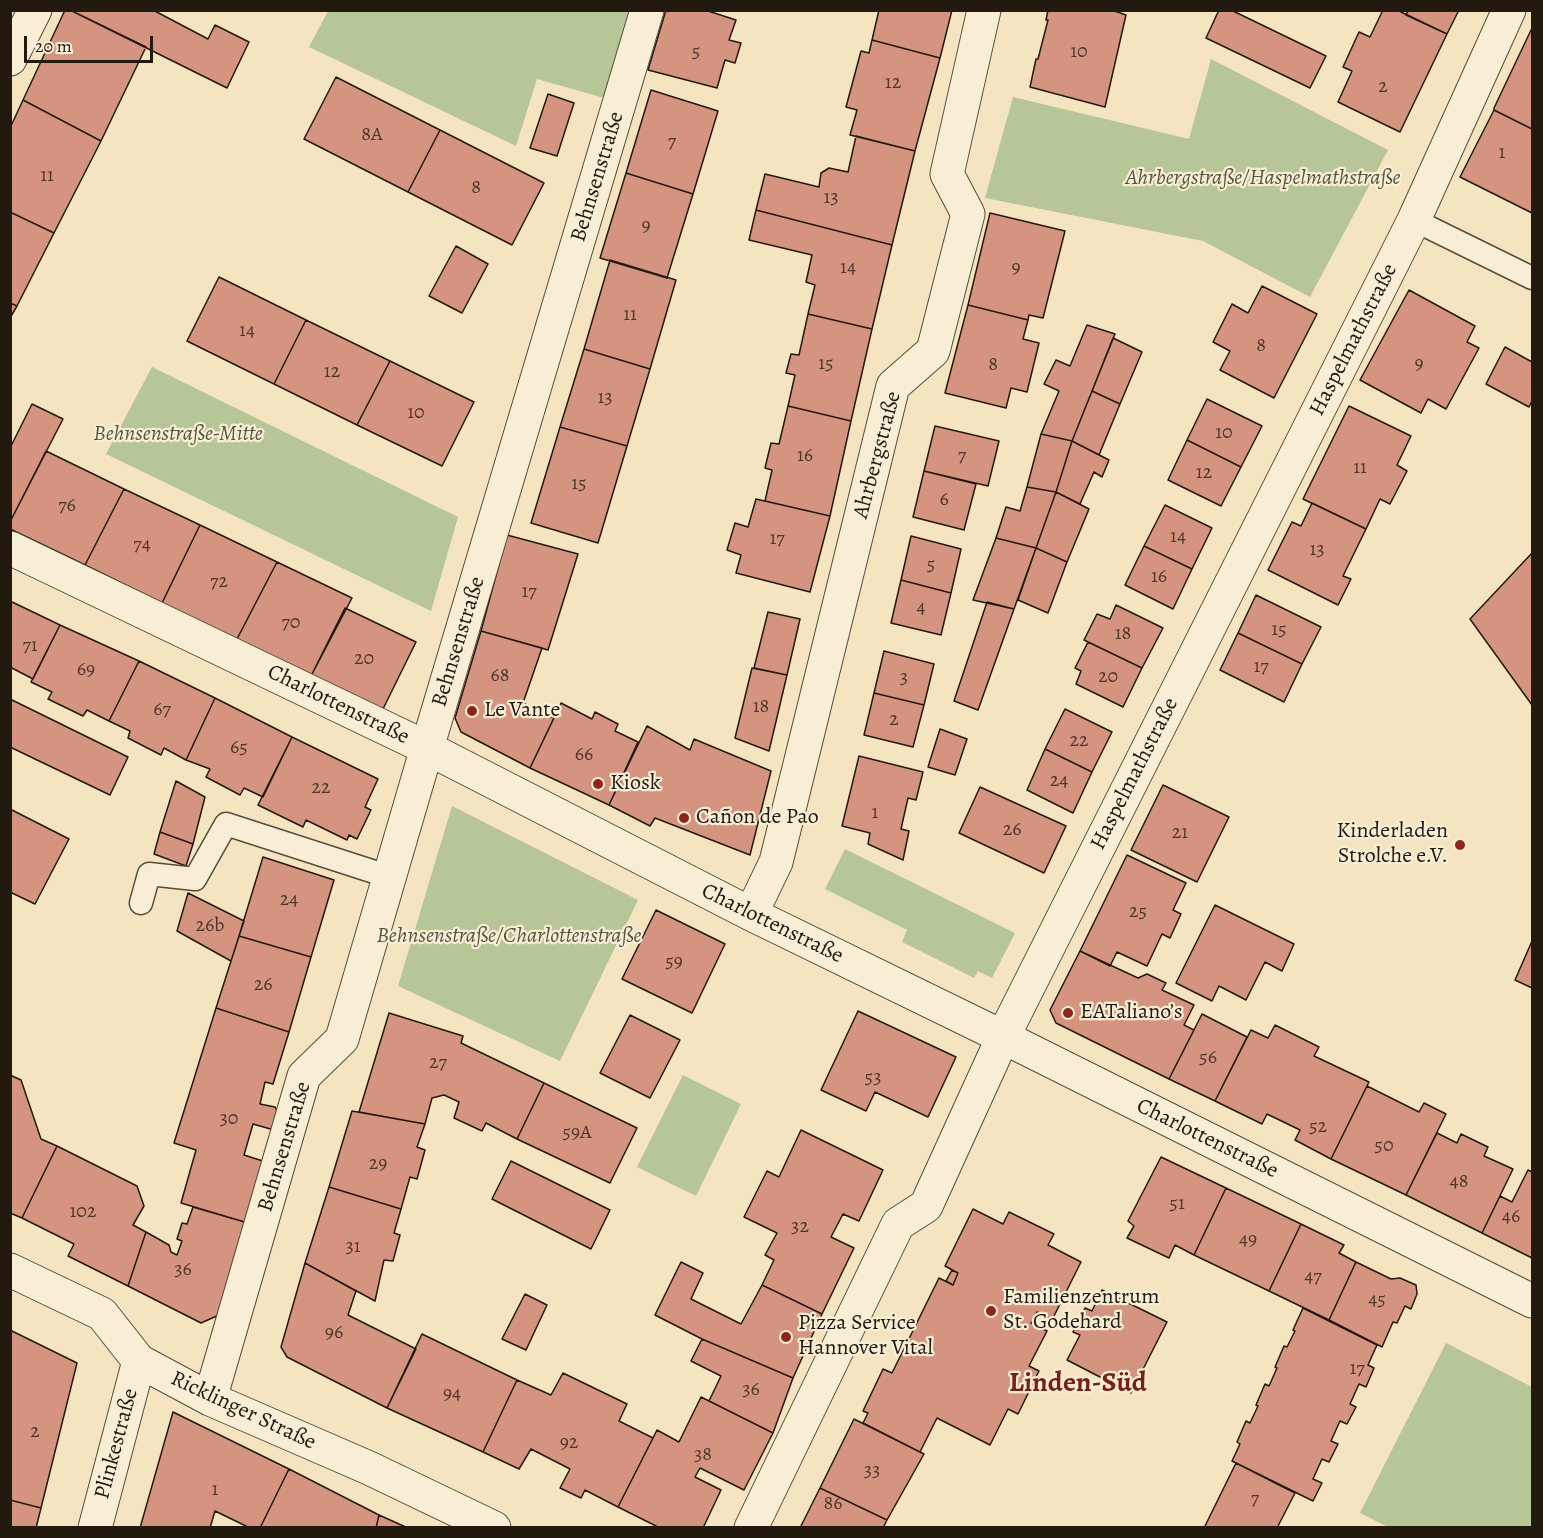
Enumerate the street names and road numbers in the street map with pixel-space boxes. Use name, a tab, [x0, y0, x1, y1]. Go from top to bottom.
street label: Behnsenstraße	[566, 109, 630, 245]
street label: Haspelmathstraße	[1304, 260, 1404, 420]
street label: Ahrbergstraße	[848, 389, 908, 521]
street label: Behnsenstraße	[427, 574, 491, 710]
street label: Charlottenstraße	[263, 659, 413, 751]
street label: Haspelmathstraße	[1085, 694, 1185, 854]
street label: Charlottenstraße	[697, 878, 847, 970]
street label: Behnsenstraße	[253, 1079, 317, 1215]
street label: Charlottenstraße	[1132, 1093, 1282, 1185]
street label: Ricklinger Straße	[166, 1366, 320, 1456]
street label: Plinkestraße	[90, 1386, 144, 1502]

